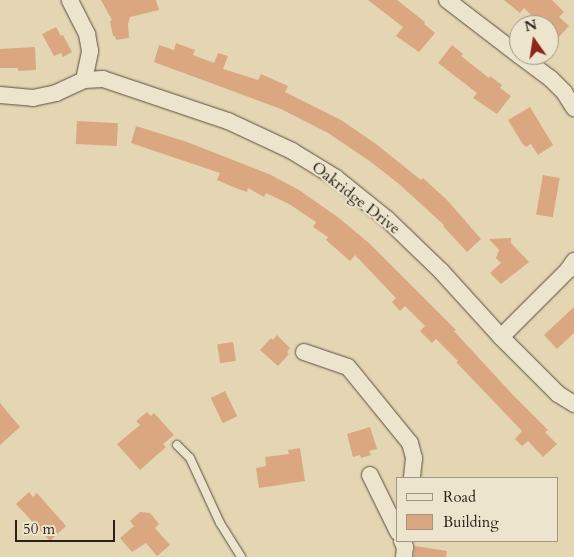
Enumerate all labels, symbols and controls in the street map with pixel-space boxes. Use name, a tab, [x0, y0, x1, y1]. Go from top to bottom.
north arrow	[509, 15, 559, 65]
text: N	[523, 15, 539, 36]
street label: Oakridge Drive	[308, 157, 404, 239]
legend	[396, 477, 559, 542]
text: Road	[443, 487, 476, 507]
scale bar	[18, 510, 118, 542]
text: Building	[443, 512, 499, 532]
text: 50 m	[23, 519, 55, 539]

